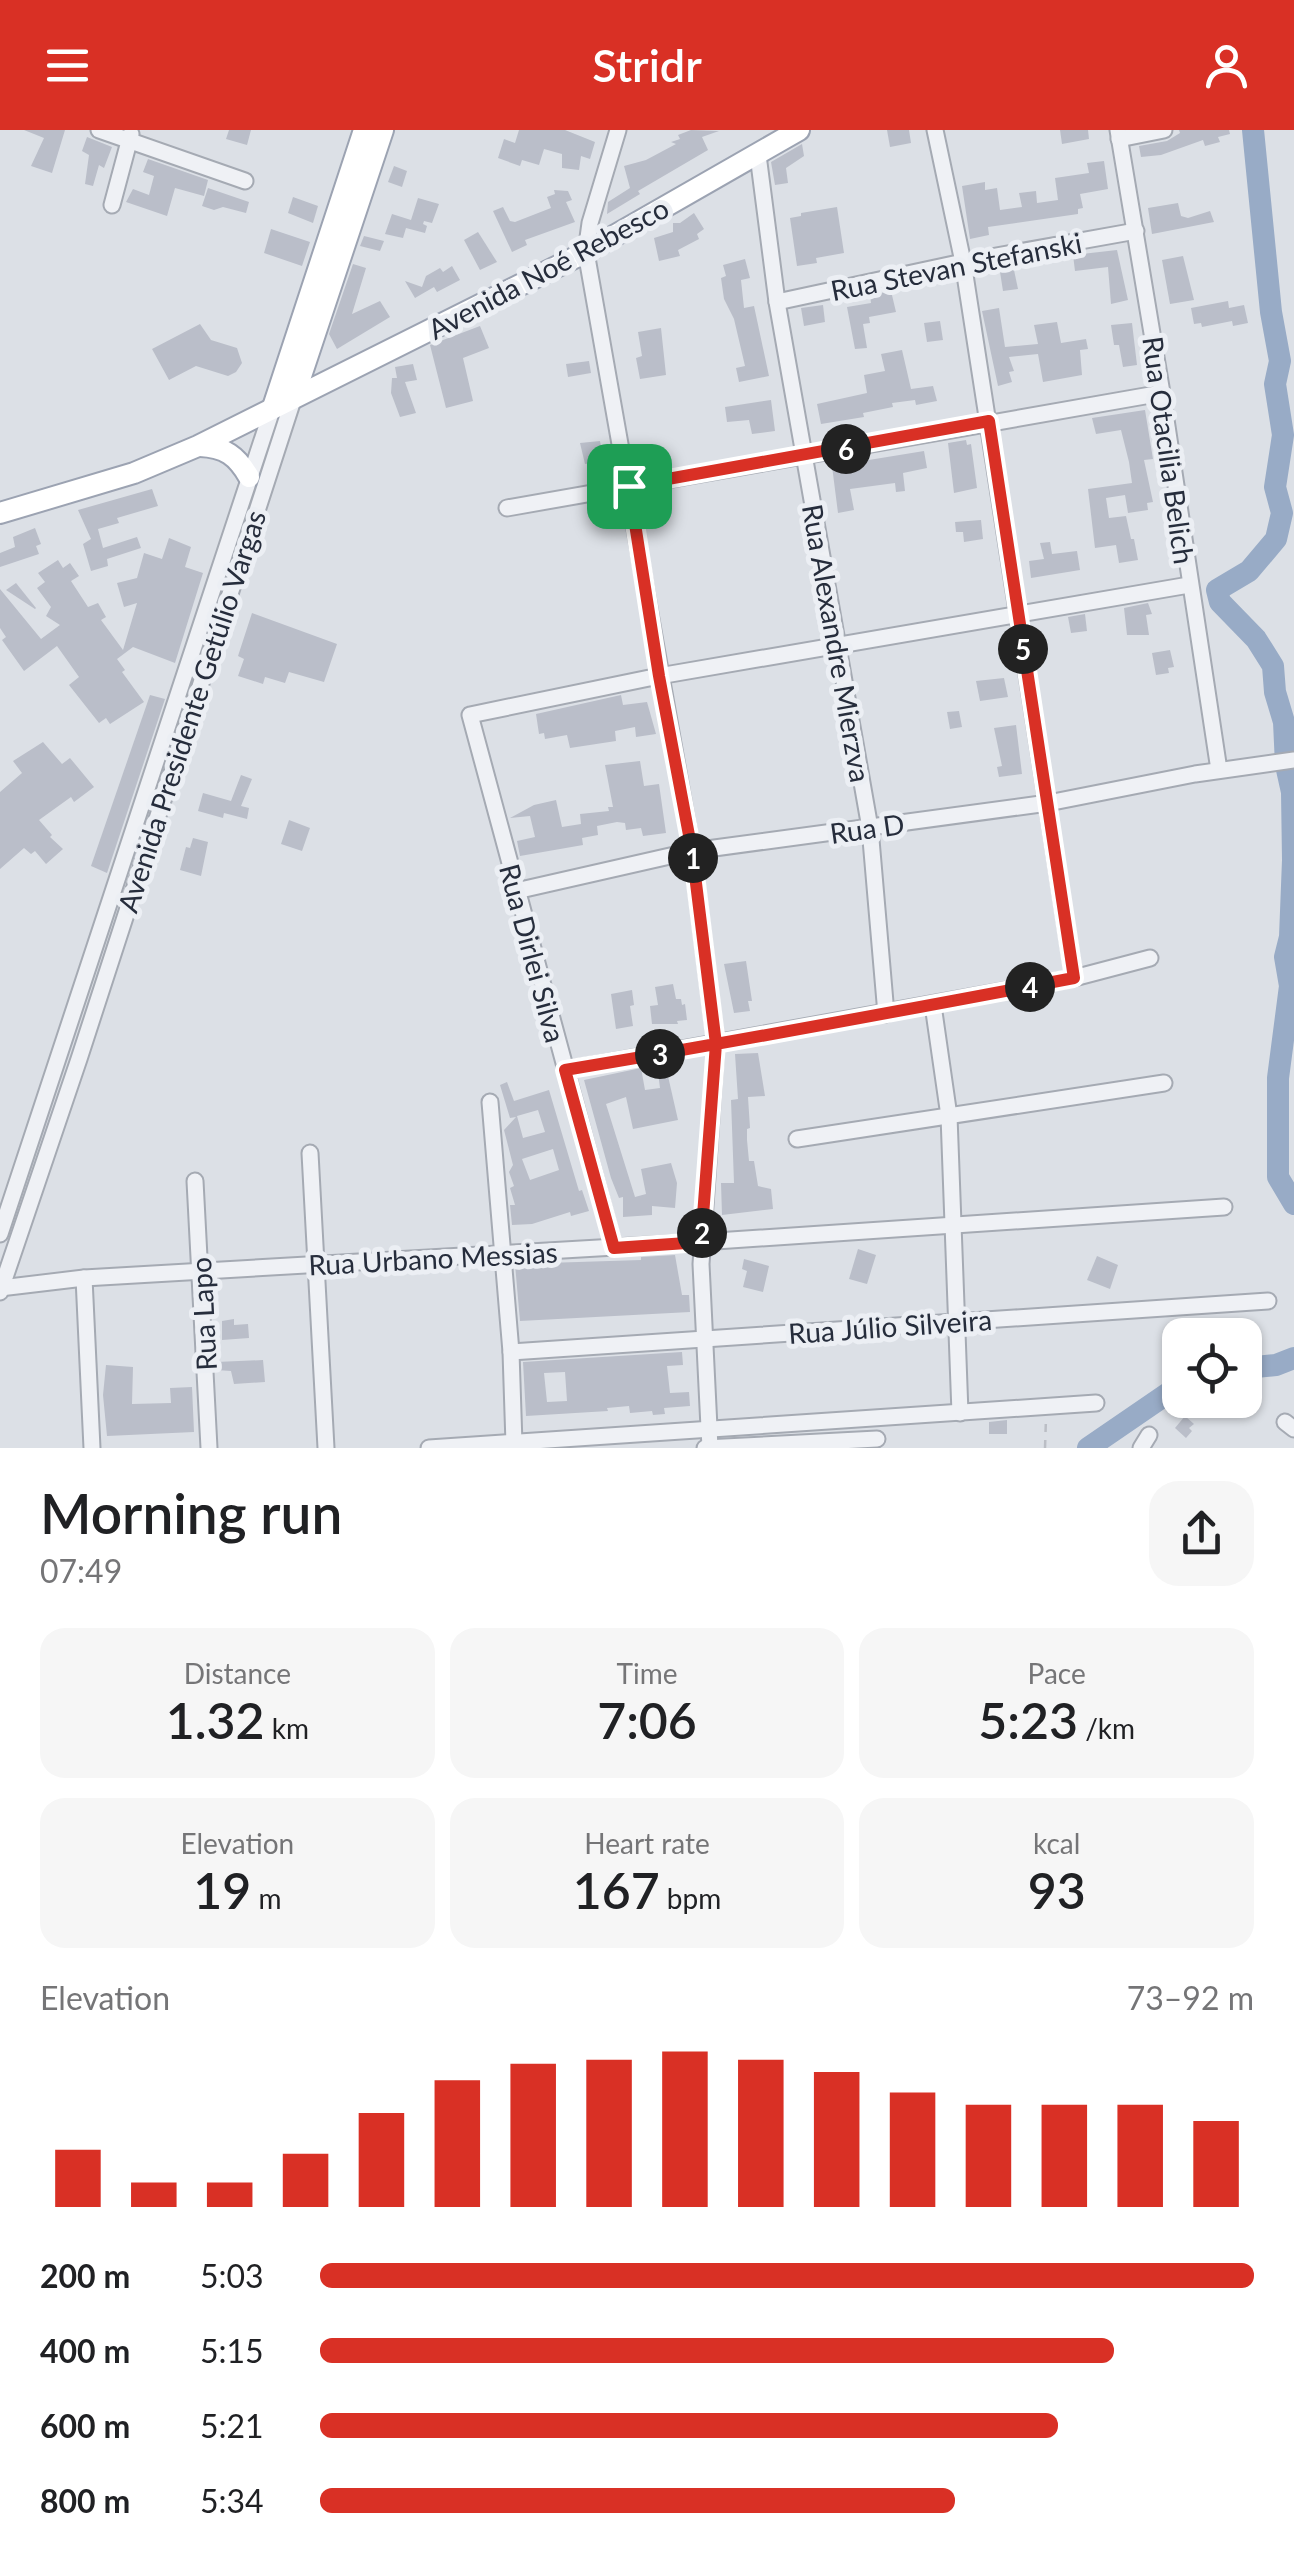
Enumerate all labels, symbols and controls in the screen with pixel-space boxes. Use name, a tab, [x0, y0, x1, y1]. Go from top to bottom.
icon: menu	[40, 38, 95, 93]
text: Stridr	[592, 38, 702, 92]
icon: person	[1199, 38, 1254, 93]
street label: Avenida Noé Rebesco	[422, 190, 674, 346]
street label: Rua Stevan Stefanski	[828, 225, 1084, 307]
street label: Rua Otacilia Belich	[1136, 334, 1202, 566]
pin: 6	[821, 424, 871, 474]
text: 6	[838, 432, 854, 466]
pin	[587, 444, 672, 529]
icon: arrive	[602, 459, 657, 514]
street label: Rua Alexandre Mierzva	[796, 501, 878, 785]
street label: Avenida Presidente Getúlio Vargas	[110, 506, 272, 916]
pin: 5	[998, 624, 1048, 674]
text: 5	[1015, 632, 1031, 666]
street label: Rua D	[828, 806, 906, 850]
pin: 1	[668, 833, 718, 883]
text: 1	[685, 841, 701, 875]
street label: Rua Dirlei Silva	[493, 860, 573, 1046]
pin: 4	[1005, 962, 1055, 1012]
text: 4	[1022, 970, 1038, 1004]
pin: 3	[635, 1029, 685, 1079]
text: 3	[652, 1037, 668, 1071]
pin: 2	[677, 1208, 727, 1258]
text: 2	[694, 1216, 710, 1250]
street label: Rua Urbano Messias	[307, 1234, 559, 1282]
street label: Rua Lapo	[183, 1256, 223, 1372]
street label: Rua Júlio Silveira	[787, 1302, 993, 1350]
map controls	[1162, 1318, 1262, 1418]
button: locate	[1162, 1318, 1262, 1418]
text: Morning run	[40, 1480, 342, 1546]
button: share	[1149, 1481, 1254, 1586]
text: 07:49	[40, 1551, 122, 1590]
text: Distance	[184, 1656, 291, 1690]
text: Time	[617, 1656, 677, 1690]
text: Pace	[1028, 1656, 1086, 1690]
text: 1.32	[166, 1690, 265, 1750]
text: 7:06	[597, 1690, 697, 1750]
text: 5:23	[978, 1690, 1078, 1750]
text: km	[265, 1711, 309, 1745]
text: /km	[1078, 1711, 1135, 1745]
text: Elevation	[180, 1826, 294, 1860]
text: Heart rate	[584, 1826, 710, 1860]
text: kcal	[1033, 1826, 1080, 1860]
text: 19	[193, 1860, 251, 1920]
text: 167	[573, 1860, 660, 1920]
text: 93	[1028, 1860, 1086, 1920]
text: m	[251, 1881, 281, 1915]
text: bpm	[660, 1881, 721, 1915]
text: Elevation	[40, 1978, 170, 2017]
text: 73–92 m	[1127, 1978, 1254, 2017]
text: 200 m	[40, 2256, 130, 2295]
text: 5:03	[200, 2256, 264, 2295]
text: 400 m	[40, 2331, 130, 2370]
text: 5:15	[200, 2331, 264, 2370]
text: 600 m	[40, 2406, 130, 2445]
text: 5:21	[200, 2406, 264, 2445]
text: 800 m	[40, 2481, 130, 2520]
text: 5:34	[200, 2481, 264, 2520]

